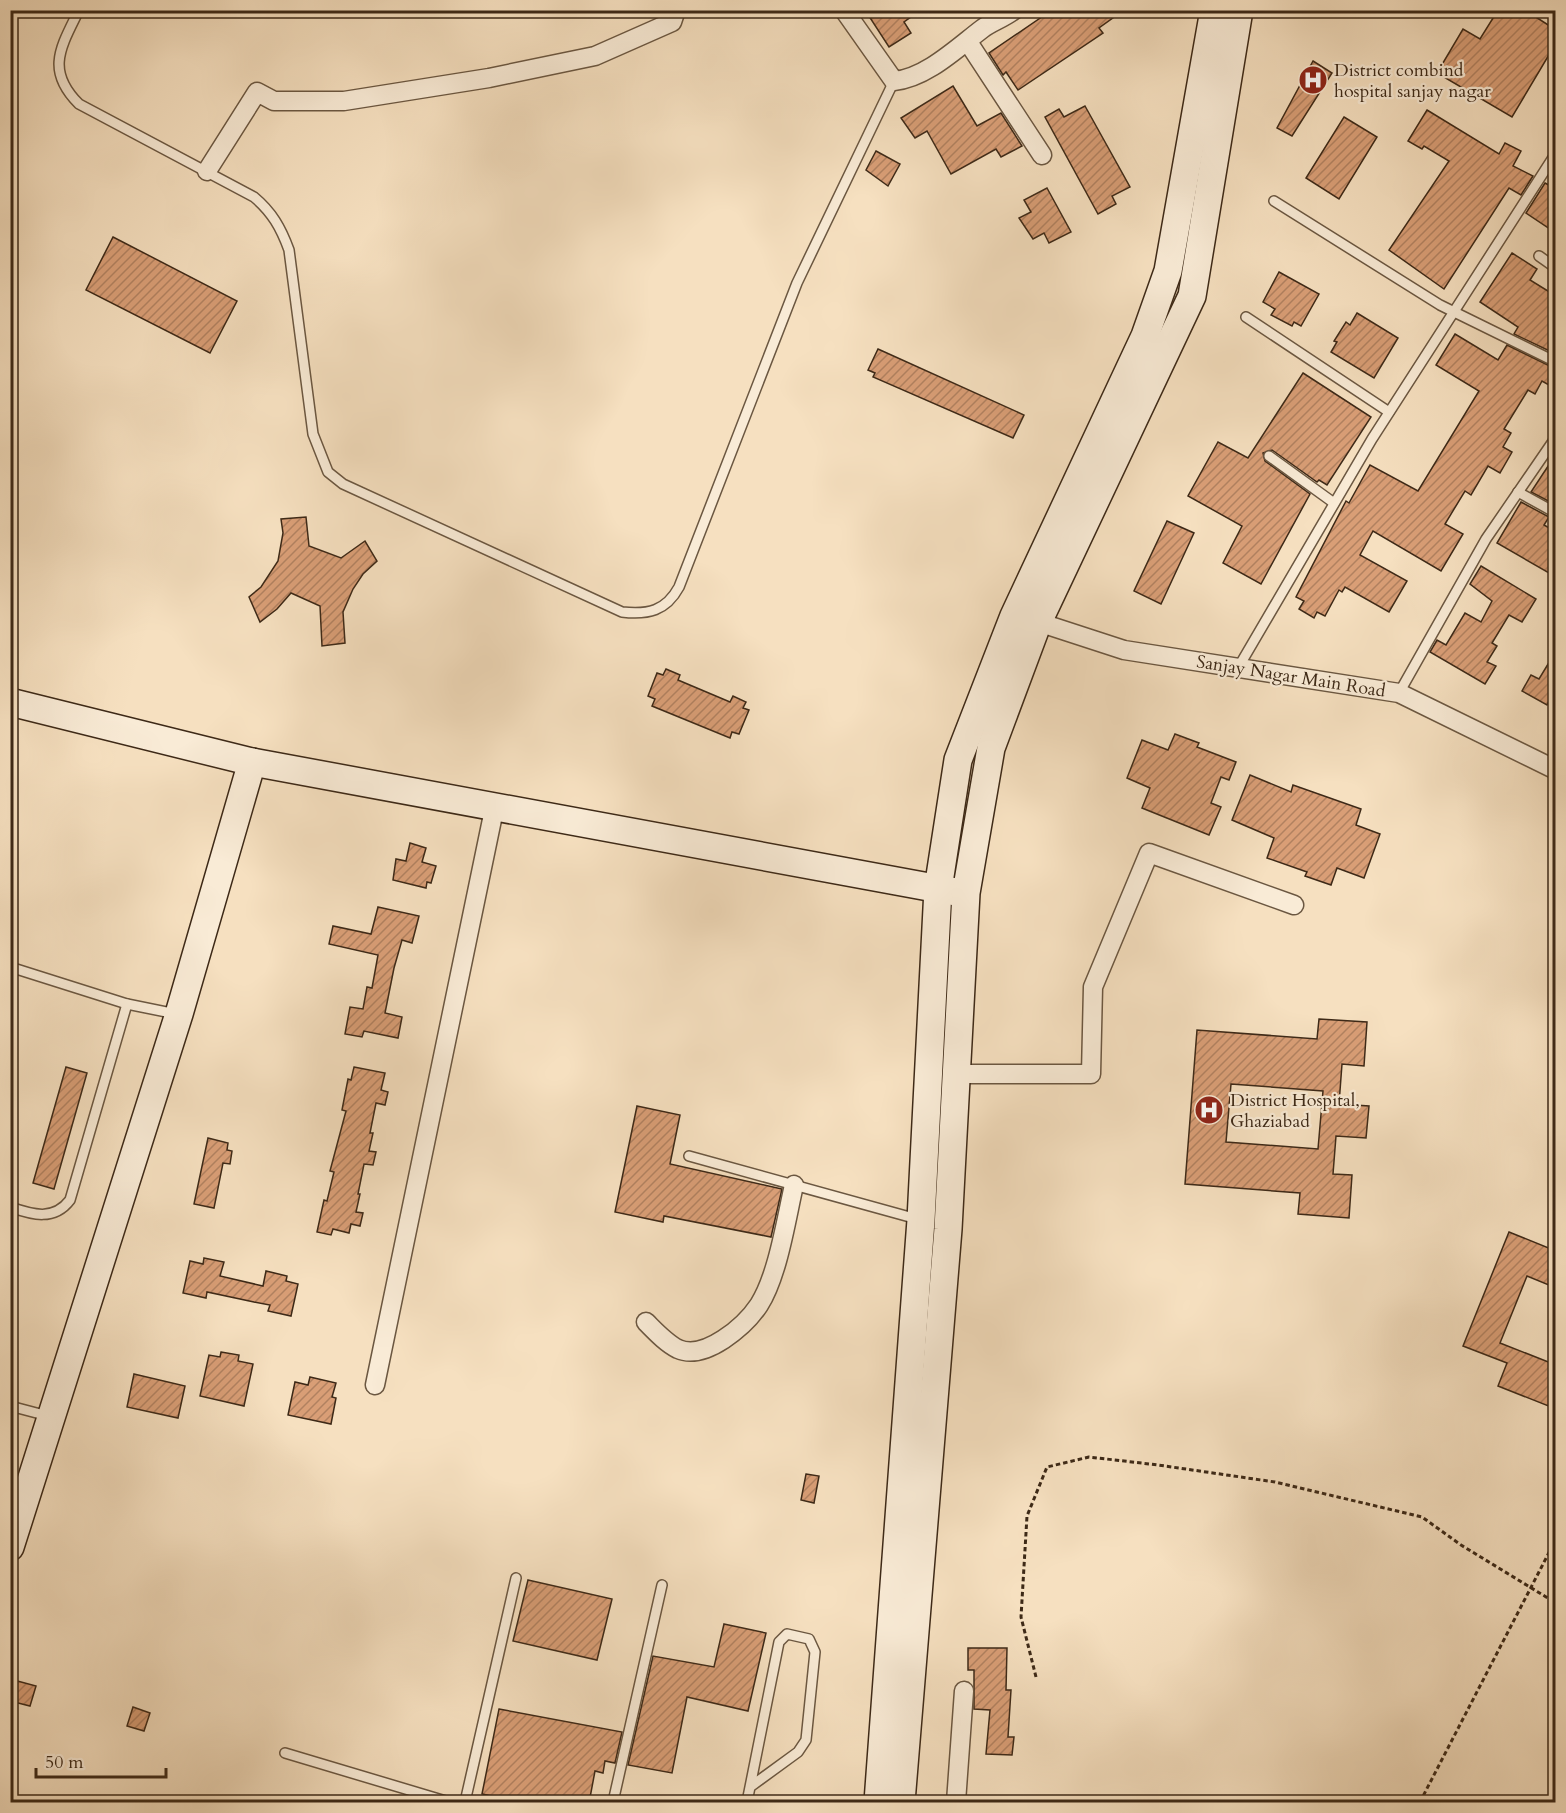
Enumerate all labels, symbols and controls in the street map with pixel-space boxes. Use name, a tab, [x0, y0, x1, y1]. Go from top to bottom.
place label: District combind hospital sanjay nagar	[1334, 58, 1491, 104]
hospital icon: District combind hospital sanjay nagar	[1297, 64, 1329, 96]
street label: Sanjay Nagar Main Road	[1195, 649, 1388, 704]
place label: District Hospital, Ghaziabad	[1230, 1088, 1360, 1134]
hospital icon: District Hospital, Ghaziabad	[1193, 1094, 1225, 1126]
scale bar	[36, 1741, 166, 1779]
text: 50 m	[45, 1750, 84, 1775]

